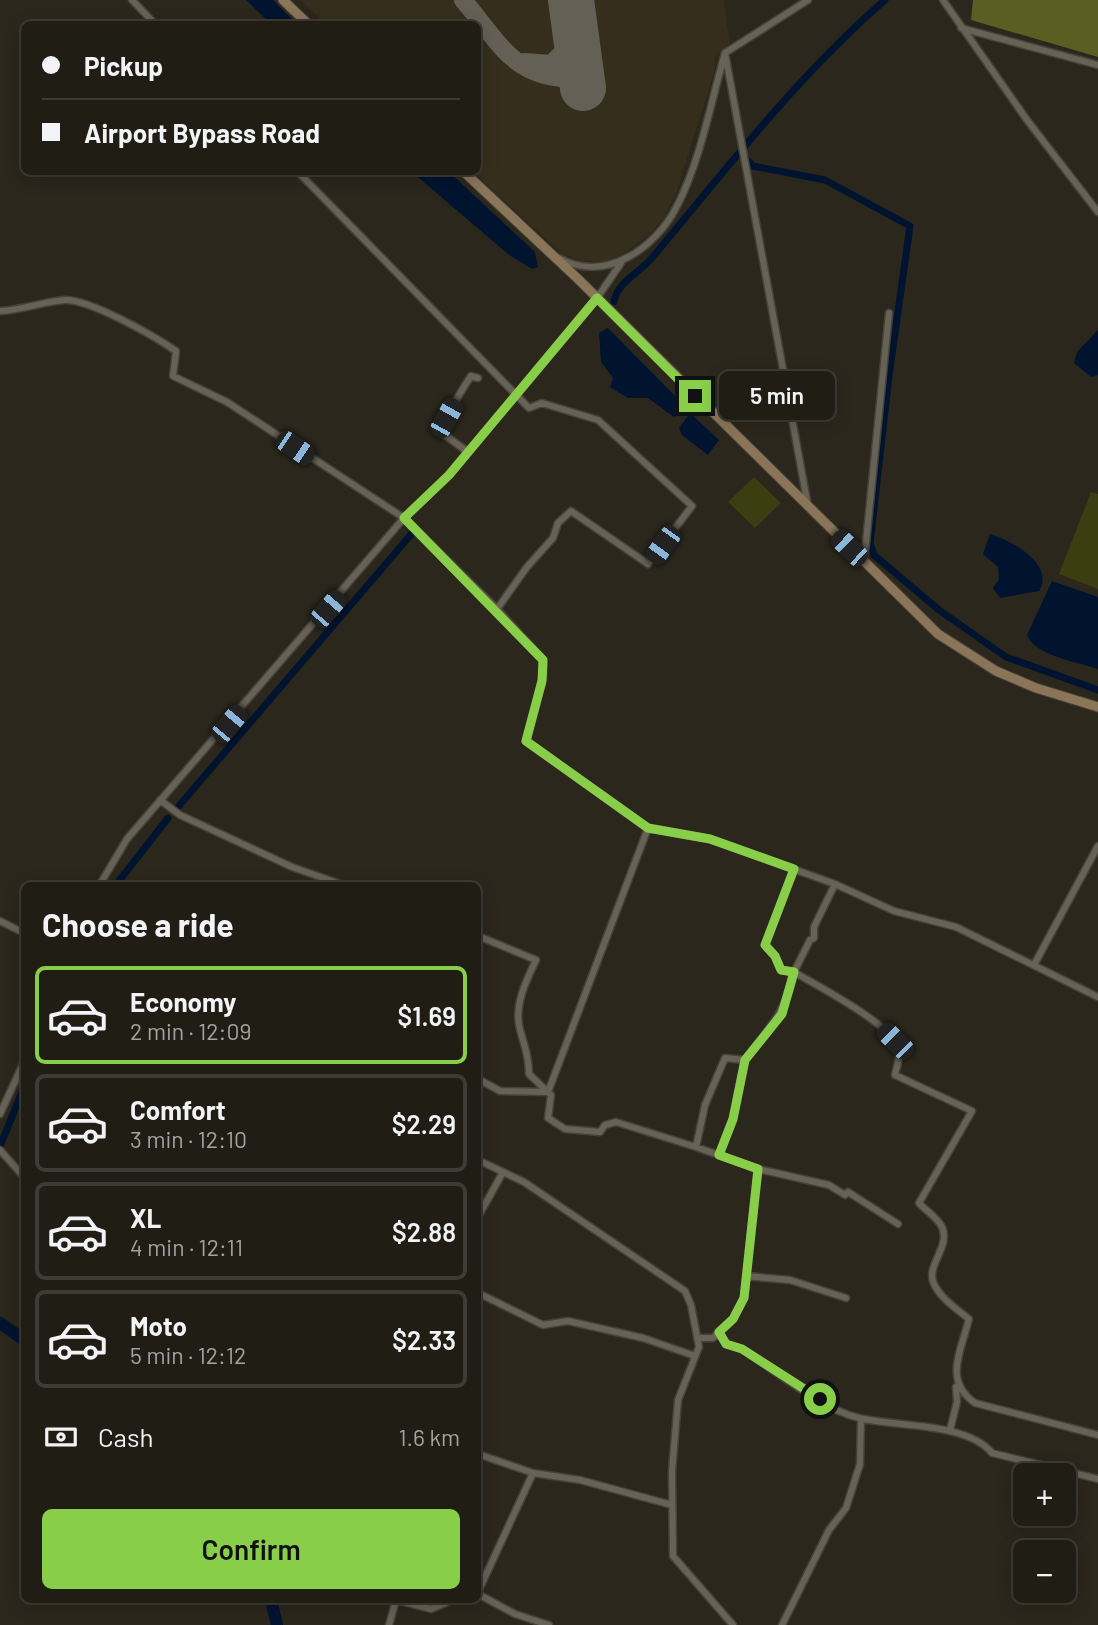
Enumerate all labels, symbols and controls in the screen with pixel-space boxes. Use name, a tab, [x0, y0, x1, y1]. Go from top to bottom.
text: Pickup	[84, 50, 163, 81]
text: Airport Bypass Road	[84, 117, 320, 148]
callout: 5 min	[720, 372, 835, 420]
route end	[679, 380, 711, 412]
text: 5 min	[750, 381, 804, 409]
car	[427, 395, 466, 441]
car	[272, 428, 319, 468]
car	[643, 522, 684, 568]
car	[827, 526, 872, 570]
car	[307, 586, 350, 632]
car	[208, 701, 251, 747]
text: Choose a ride	[42, 905, 234, 943]
icon: car	[46, 984, 109, 1047]
text: Economy	[130, 986, 236, 1017]
text: $1.69	[398, 1000, 456, 1031]
text: 2 min · 12:09	[130, 1017, 251, 1045]
car	[873, 1019, 918, 1063]
icon: car	[46, 1092, 109, 1155]
text: Comfort	[130, 1094, 226, 1125]
text: $2.29	[392, 1108, 456, 1139]
text: 3 min · 12:10	[130, 1125, 247, 1153]
icon: car	[46, 1200, 109, 1263]
text: XL	[130, 1202, 161, 1233]
text: $2.88	[392, 1216, 456, 1247]
text: 4 min · 12:11	[130, 1233, 243, 1261]
icon: car	[46, 1308, 109, 1371]
text: Moto	[130, 1310, 187, 1341]
text: $2.33	[392, 1324, 456, 1355]
text: 5 min · 12:12	[130, 1341, 246, 1369]
route start	[804, 1383, 836, 1415]
icon: cash	[42, 1418, 80, 1456]
text: Cash	[98, 1421, 153, 1452]
text: 1.6 km	[399, 1423, 460, 1451]
map controls	[1013, 1463, 1076, 1603]
button: +	[1013, 1463, 1076, 1526]
button: Confirm	[42, 1509, 460, 1589]
button: −	[1013, 1540, 1076, 1603]

